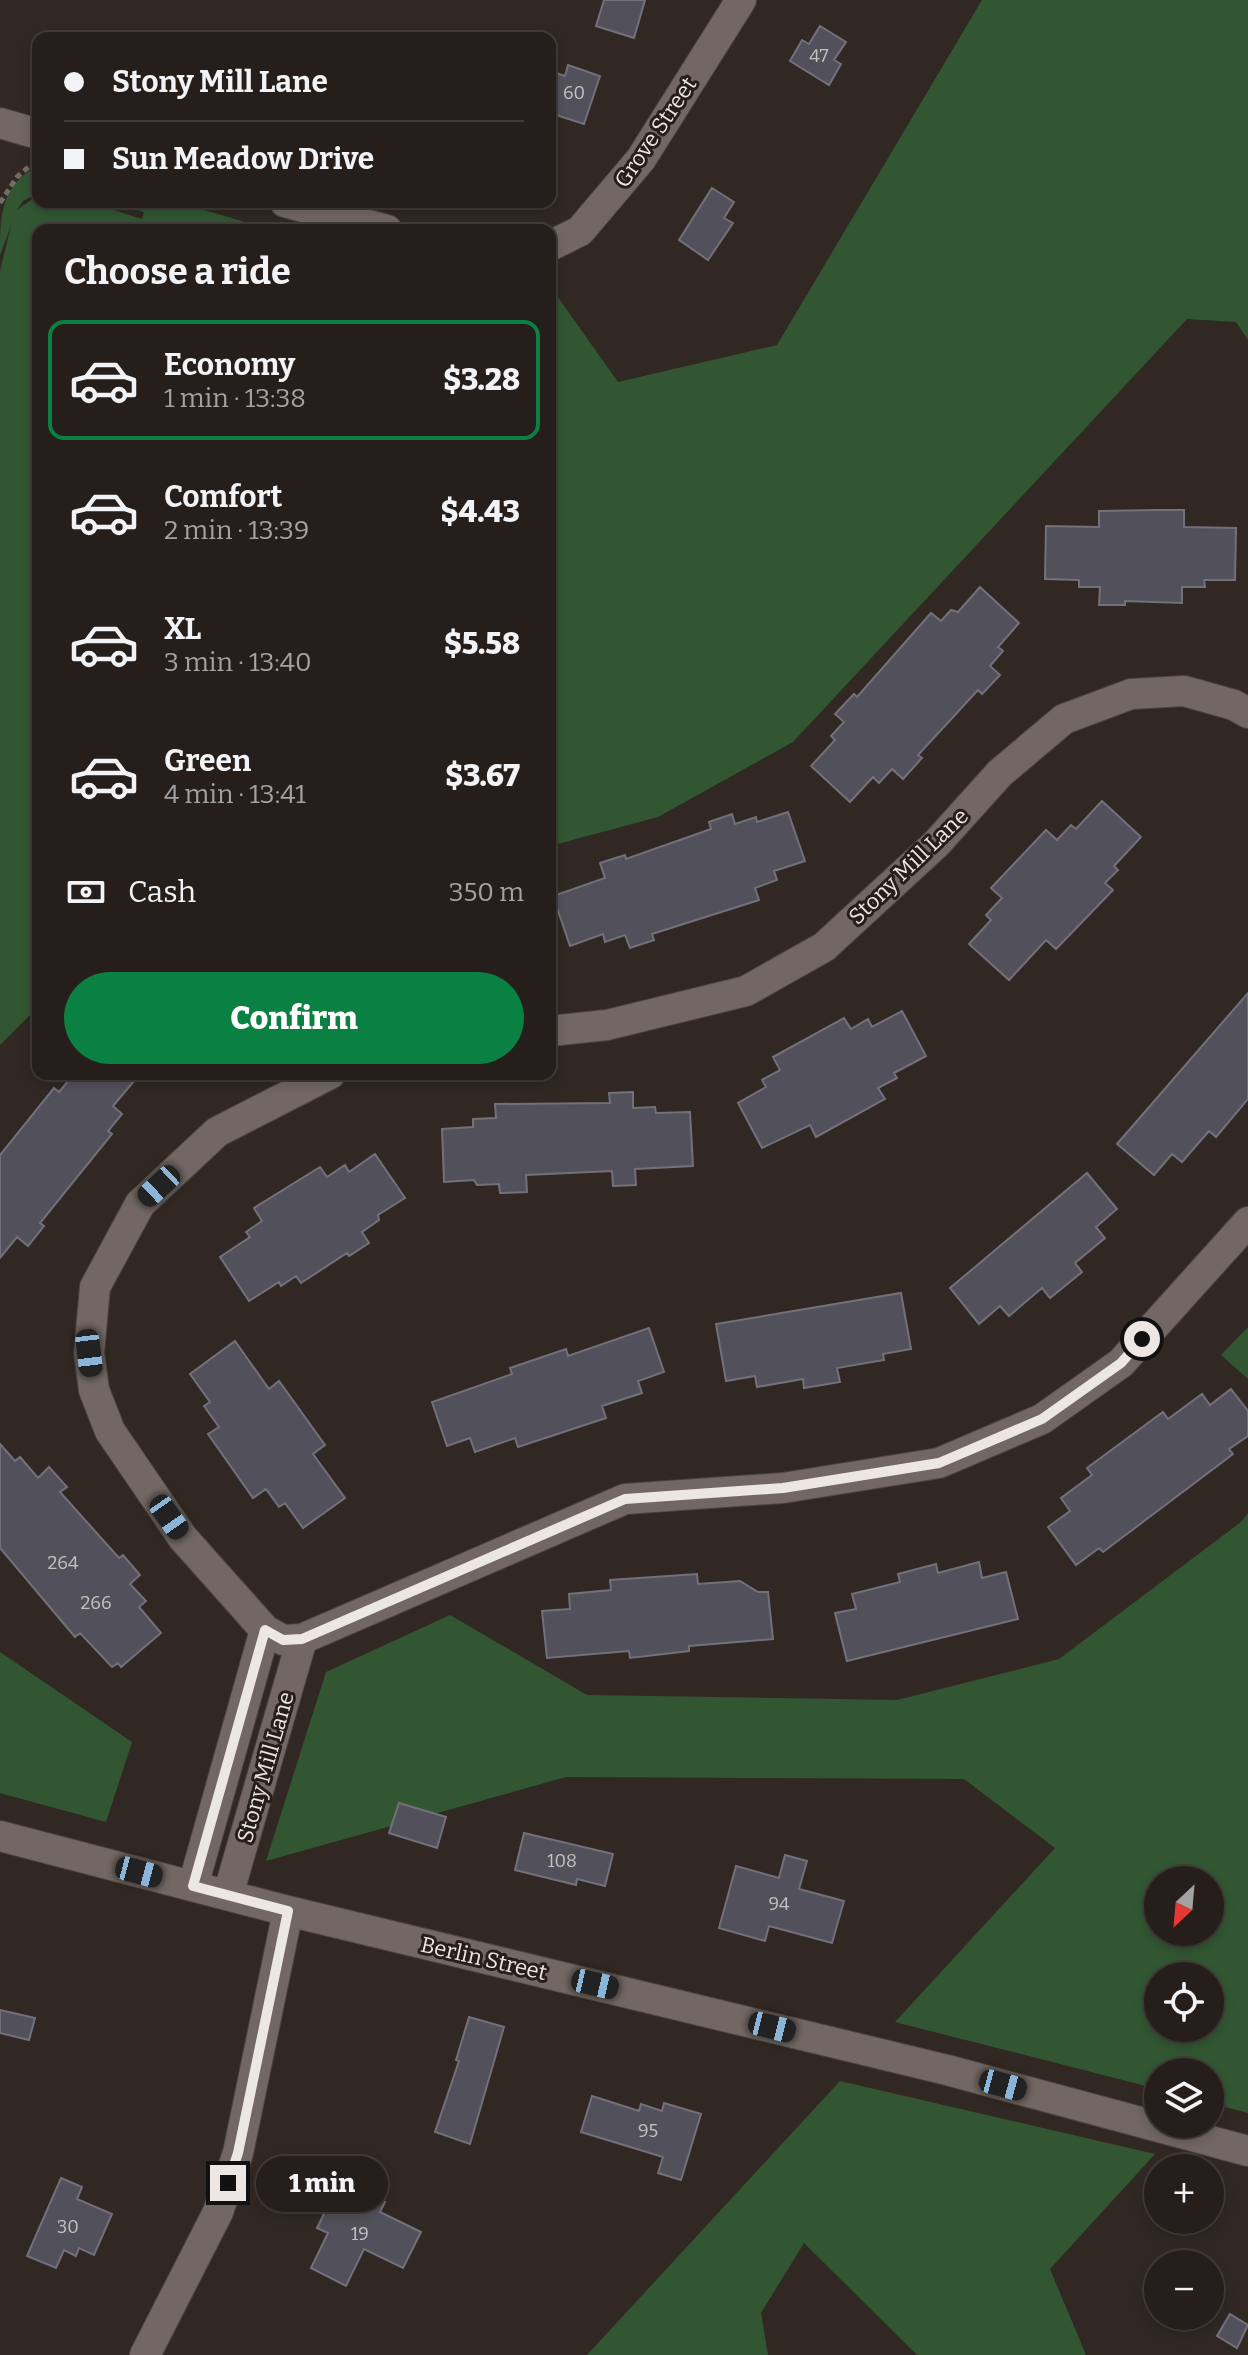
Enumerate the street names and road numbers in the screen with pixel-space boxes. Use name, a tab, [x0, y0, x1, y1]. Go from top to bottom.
street label: Grove Street	[609, 72, 702, 193]
street label: Stony Mill Lane	[843, 803, 974, 930]
street label: Stony Mill Lane	[231, 1689, 300, 1846]
street label: Berlin Street	[418, 1931, 550, 1986]

